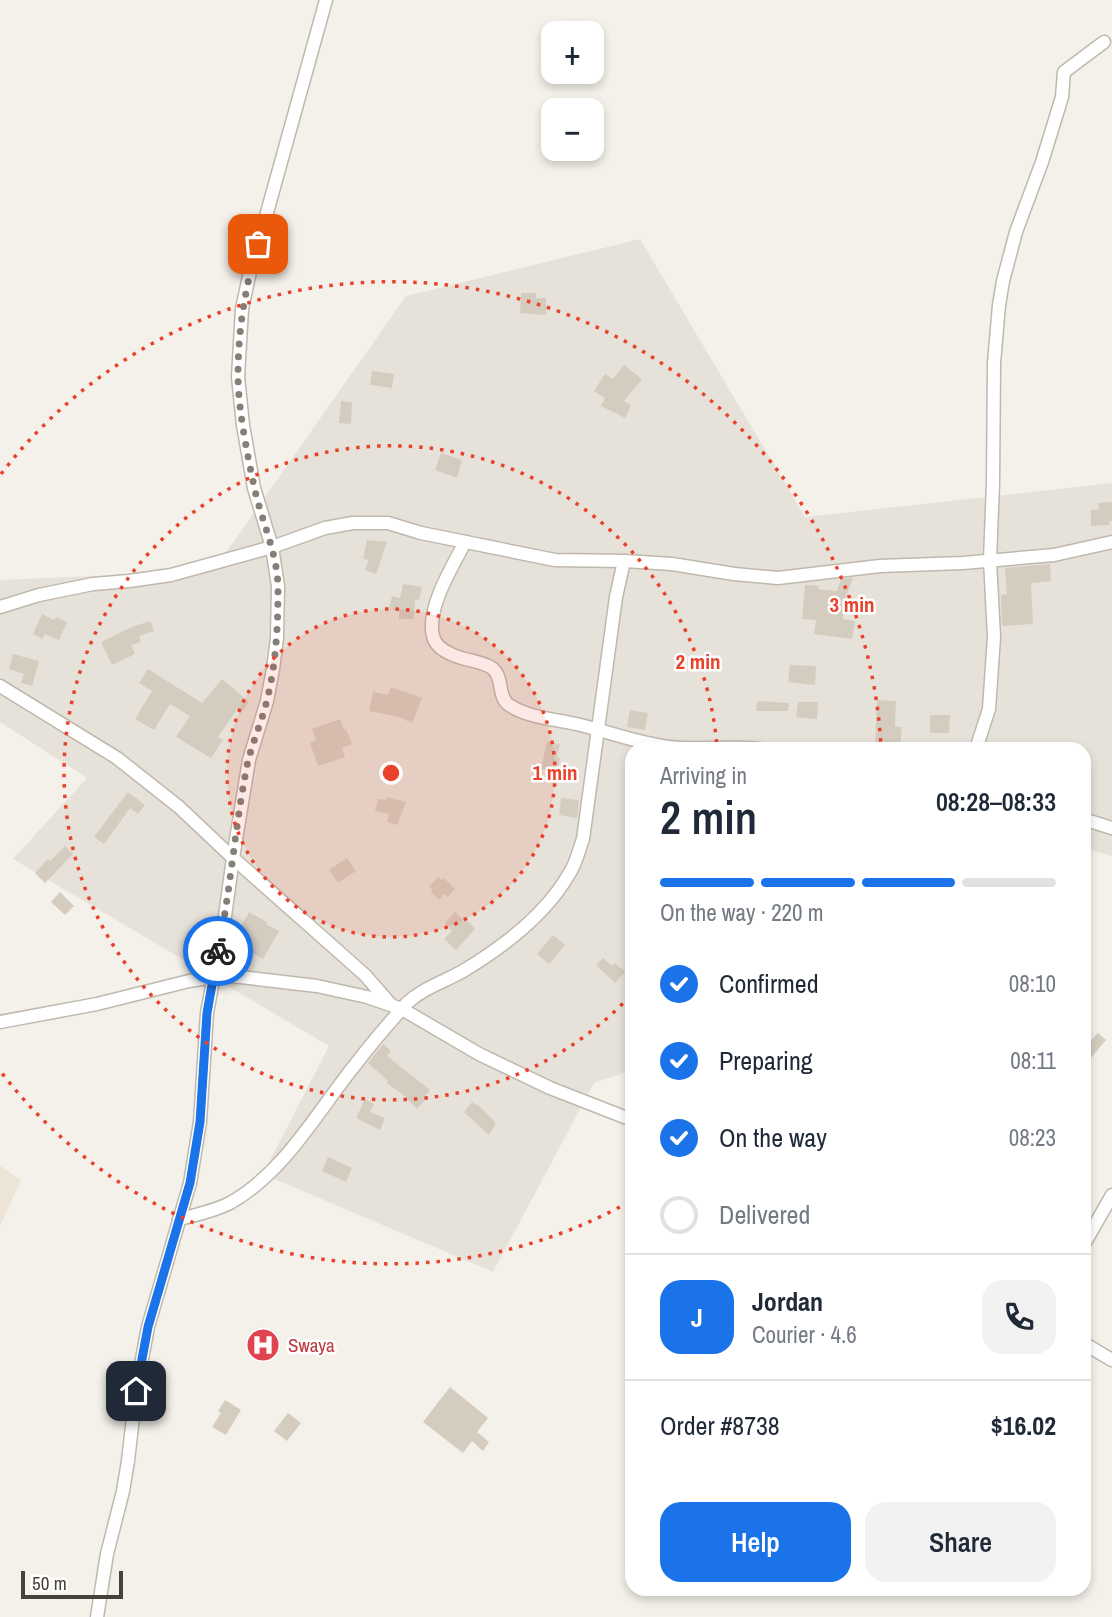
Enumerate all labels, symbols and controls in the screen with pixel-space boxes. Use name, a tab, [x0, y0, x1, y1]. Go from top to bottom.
map controls	[541, 21, 604, 161]
button: +	[541, 21, 604, 84]
button: −	[541, 98, 604, 161]
pin	[228, 214, 288, 274]
icon: bag	[239, 225, 277, 263]
text: 3 min	[830, 590, 874, 619]
text: 2 min	[676, 647, 720, 676]
text: 1 min	[533, 758, 577, 787]
text: Arriving in	[660, 760, 747, 791]
centre of rings	[379, 761, 403, 785]
text: 08:28–08:33	[936, 784, 1056, 819]
text: 2 min	[660, 786, 757, 848]
text: On the way · 220 m	[660, 897, 824, 928]
courier	[183, 916, 253, 986]
icon: bike	[199, 932, 237, 970]
icon: check	[660, 965, 698, 1003]
text: Confirmed	[719, 966, 819, 1001]
text: 08:10	[1009, 968, 1056, 999]
icon: check	[660, 1042, 698, 1080]
text: Preparing	[719, 1043, 813, 1078]
text: 08:11	[1010, 1045, 1056, 1076]
icon: check	[660, 1119, 698, 1157]
text: On the way	[719, 1120, 827, 1155]
text: 08:23	[1009, 1122, 1056, 1153]
text: Delivered	[719, 1197, 810, 1232]
button: phone	[982, 1280, 1056, 1354]
text: Jordan	[752, 1284, 823, 1319]
text: J	[691, 1300, 703, 1335]
text: Courier · 4.6	[752, 1319, 857, 1350]
hospital icon: Swaya	[244, 1326, 282, 1364]
place label: Swaya	[288, 1332, 335, 1358]
pin	[106, 1361, 166, 1421]
icon: home	[117, 1372, 155, 1410]
text: Order #8738	[660, 1408, 780, 1443]
text: $16.02	[991, 1408, 1056, 1443]
button: Help	[660, 1502, 851, 1582]
button: Share	[865, 1502, 1056, 1582]
scale bar	[21, 1568, 122, 1600]
text: 50 m	[32, 1570, 67, 1596]

